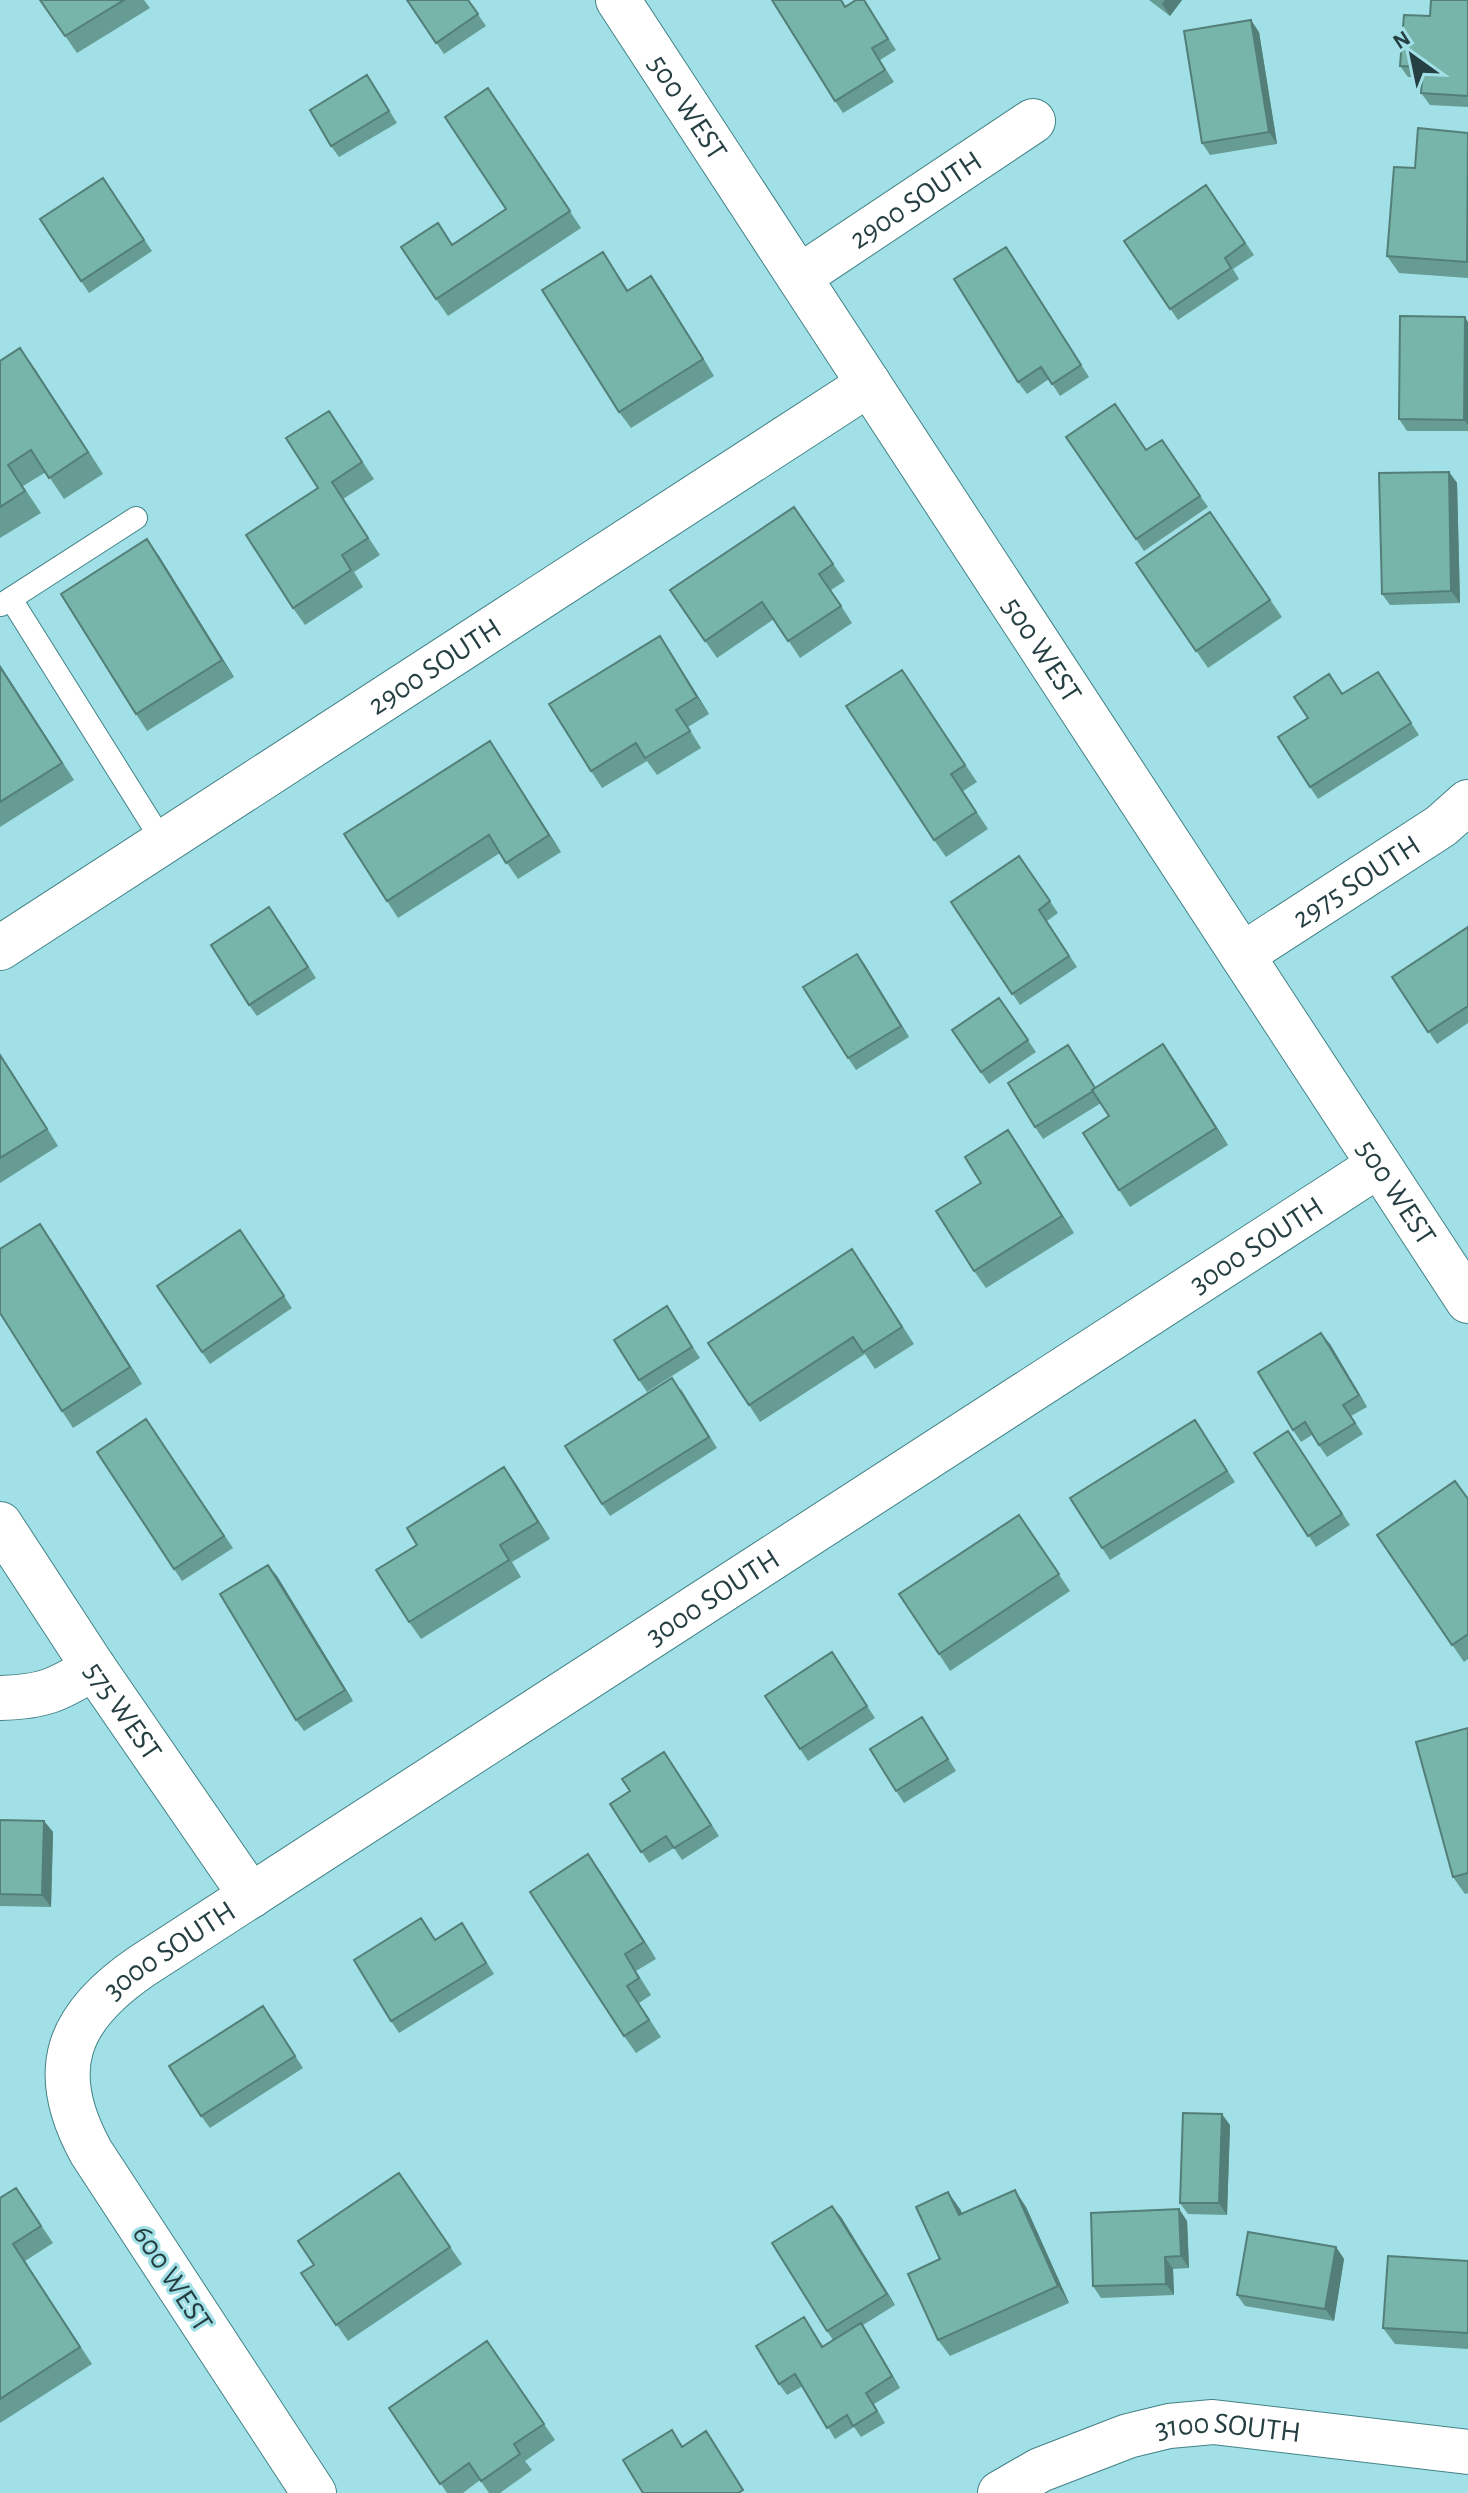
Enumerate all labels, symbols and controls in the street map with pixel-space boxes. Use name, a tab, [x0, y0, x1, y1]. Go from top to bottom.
north arrow	[1372, 16, 1452, 96]
text: N	[1389, 27, 1414, 53]
street label: 500 WEST	[642, 50, 732, 166]
street label: 2900 SOUTH	[845, 146, 987, 255]
street label: 500 WEST	[997, 592, 1087, 708]
street label: 2900 SOUTH	[363, 613, 507, 721]
street label: 2975 SOUTH	[1288, 830, 1426, 934]
street label: 500 WEST	[1351, 1135, 1441, 1251]
street label: 3000 SOUTH	[1185, 1191, 1329, 1299]
street label: 3000 SOUTH	[641, 1544, 785, 1651]
street label: 575 WEST	[79, 1657, 167, 1766]
street label: 3000 SOUTH	[98, 1896, 241, 2006]
street label: 600 WEST	[127, 2220, 218, 2337]
street label: 3100 SOUTH	[1152, 2408, 1302, 2448]

